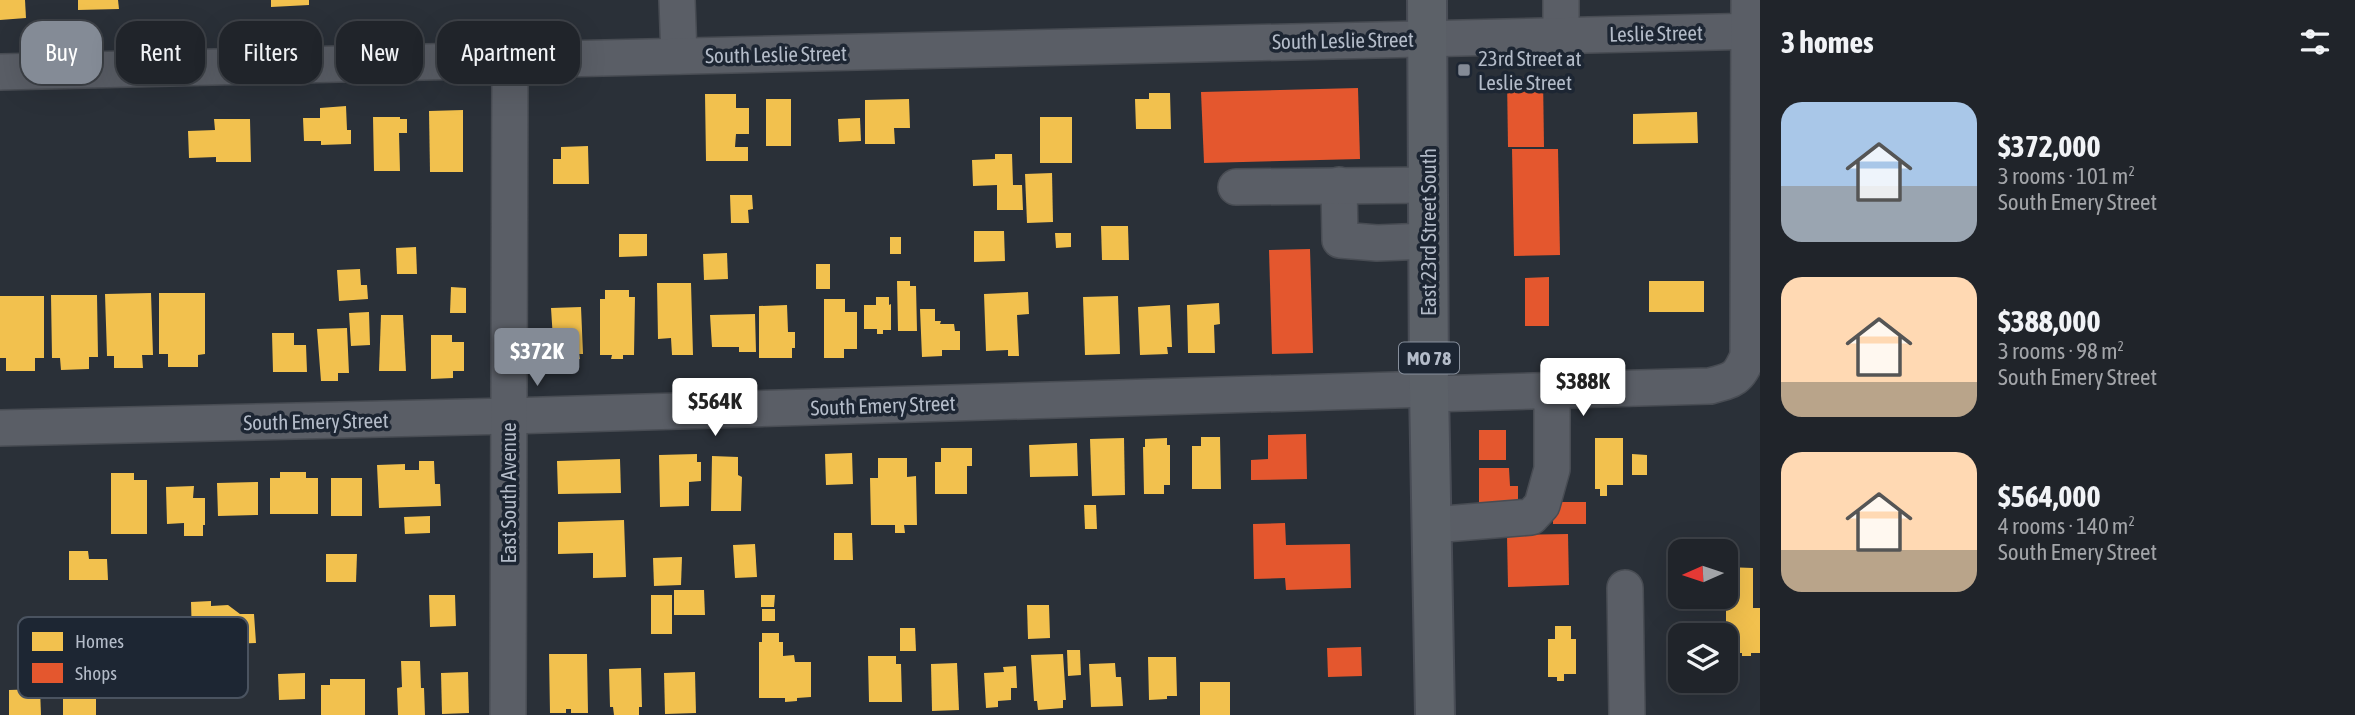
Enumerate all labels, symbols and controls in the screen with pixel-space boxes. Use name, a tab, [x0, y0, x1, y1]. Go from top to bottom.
street label: Leslie Street	[1609, 20, 1703, 46]
chip: Buy	[21, 21, 102, 84]
chip: Rent	[116, 21, 205, 84]
chip: Filters	[219, 21, 322, 84]
chip: New	[336, 21, 423, 84]
chip: Apartment	[437, 21, 580, 84]
icon: filters	[2296, 23, 2334, 61]
text: 3 homes	[1781, 25, 1874, 59]
street label: South Leslie Street	[1272, 27, 1414, 53]
street label: South Leslie Street	[705, 41, 847, 67]
place label: 23rd Street at Leslie Street	[1478, 46, 1582, 94]
marker: 23rd Street at Leslie Street	[1456, 62, 1472, 78]
text: $372,000	[1998, 129, 2101, 163]
icon: home	[1837, 130, 1921, 214]
street label: East 23rd Street South	[1416, 148, 1440, 316]
text: 3 rooms · 101 m²	[1998, 163, 2135, 189]
text: South Emery Street	[1998, 189, 2157, 215]
text: $388,000	[1998, 304, 2101, 338]
icon: home	[1837, 305, 1921, 389]
pin: $372K	[488, 328, 586, 388]
text: $372K	[510, 338, 564, 364]
text: 3 rooms · 98 m²	[1998, 338, 2124, 364]
road number: MO 78	[1399, 342, 1459, 374]
pin: $388K	[1534, 358, 1632, 418]
text: South Emery Street	[1998, 364, 2157, 390]
text: $388K	[1556, 368, 1610, 394]
pin: $564K	[666, 378, 764, 438]
text: $564K	[688, 388, 742, 414]
street label: South Emery Street	[810, 390, 956, 420]
street label: South Emery Street	[243, 408, 389, 434]
street label: East South Avenue	[496, 422, 520, 564]
text: $564,000	[1998, 479, 2101, 513]
icon: home	[1837, 480, 1921, 564]
text: 4 rooms · 140 m²	[1998, 513, 2135, 539]
north arrow	[1668, 539, 1738, 609]
map controls	[1668, 539, 1738, 693]
text: South Emery Street	[1998, 539, 2157, 565]
legend	[18, 617, 248, 698]
button: layers	[1668, 623, 1738, 693]
text: Homes	[75, 630, 124, 652]
text: Shops	[75, 662, 117, 684]

